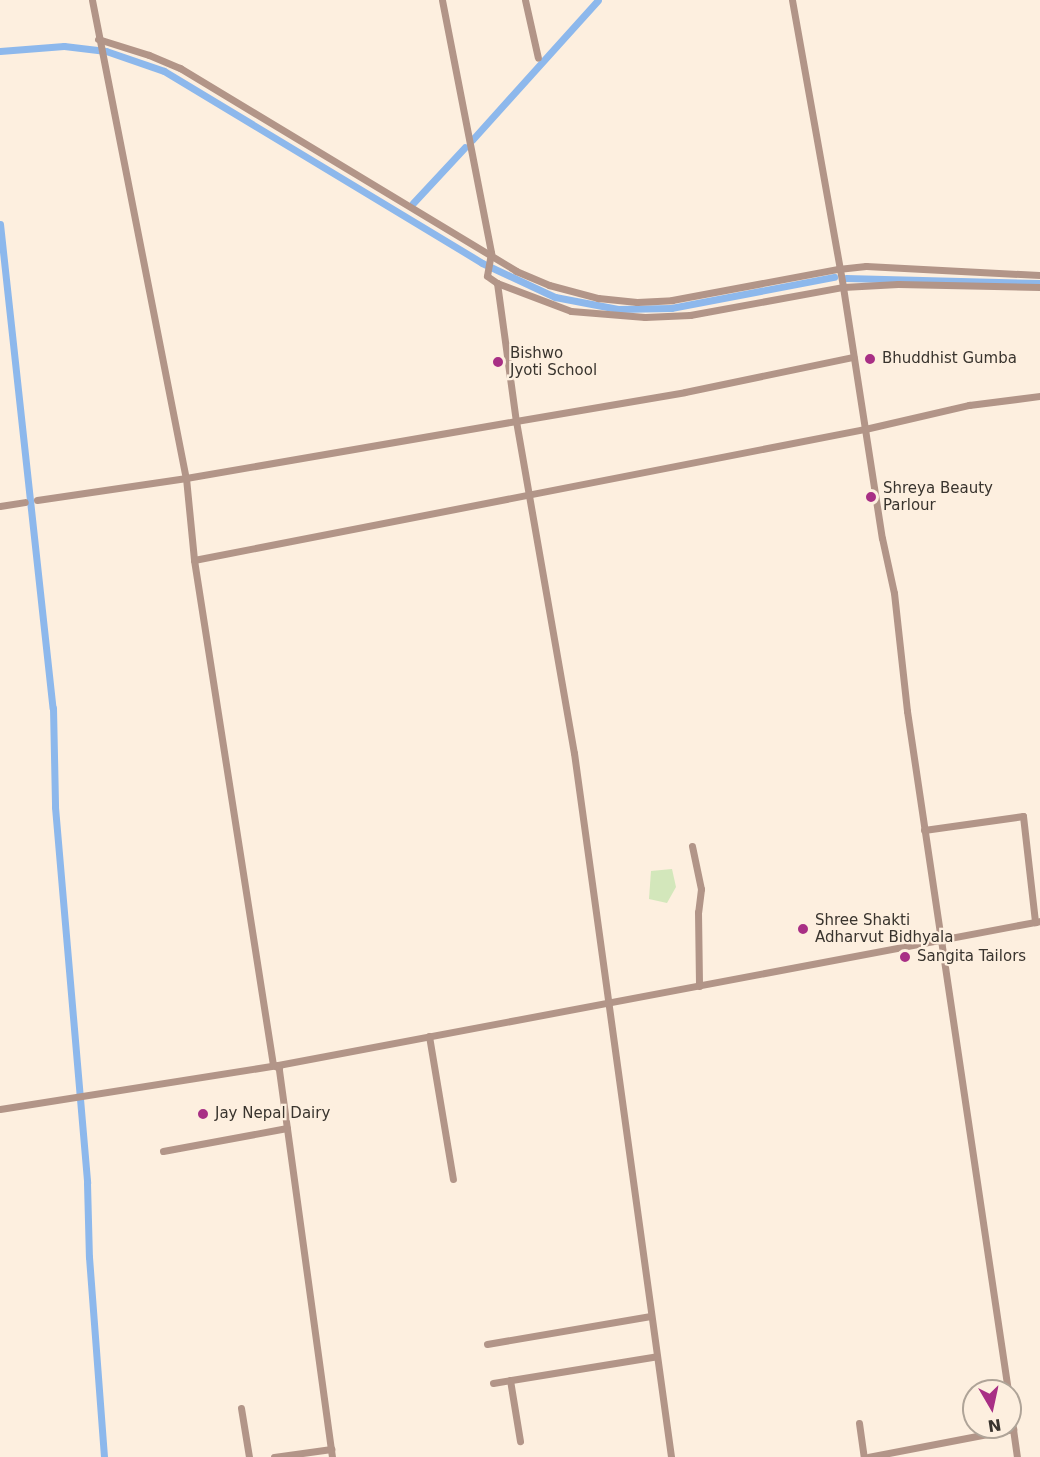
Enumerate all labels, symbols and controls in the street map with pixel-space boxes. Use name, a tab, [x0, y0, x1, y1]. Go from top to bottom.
place label: Bishwo Jyoti School	[510, 344, 597, 379]
place label: Bhuddhist Gumba	[882, 350, 1017, 368]
marker: Bhuddhist Gumba	[863, 352, 877, 366]
marker: Bishwo Jyoti School	[491, 355, 505, 369]
place label: Shreya Beauty Parlour	[883, 479, 993, 514]
marker: Shreya Beauty Parlour	[864, 490, 878, 504]
place label: Shree Shakti Adharvut Bidhyala	[815, 911, 953, 946]
marker: Shree Shakti Adharvut Bidhyala	[796, 922, 810, 936]
place label: Sangita Tailors	[917, 948, 1026, 966]
marker: Sangita Tailors	[898, 950, 912, 964]
place label: Jay Nepal Dairy	[215, 1105, 330, 1123]
marker: Jay Nepal Dairy	[196, 1107, 210, 1121]
north arrow	[962, 1379, 1022, 1439]
text: N	[986, 1415, 1003, 1436]

